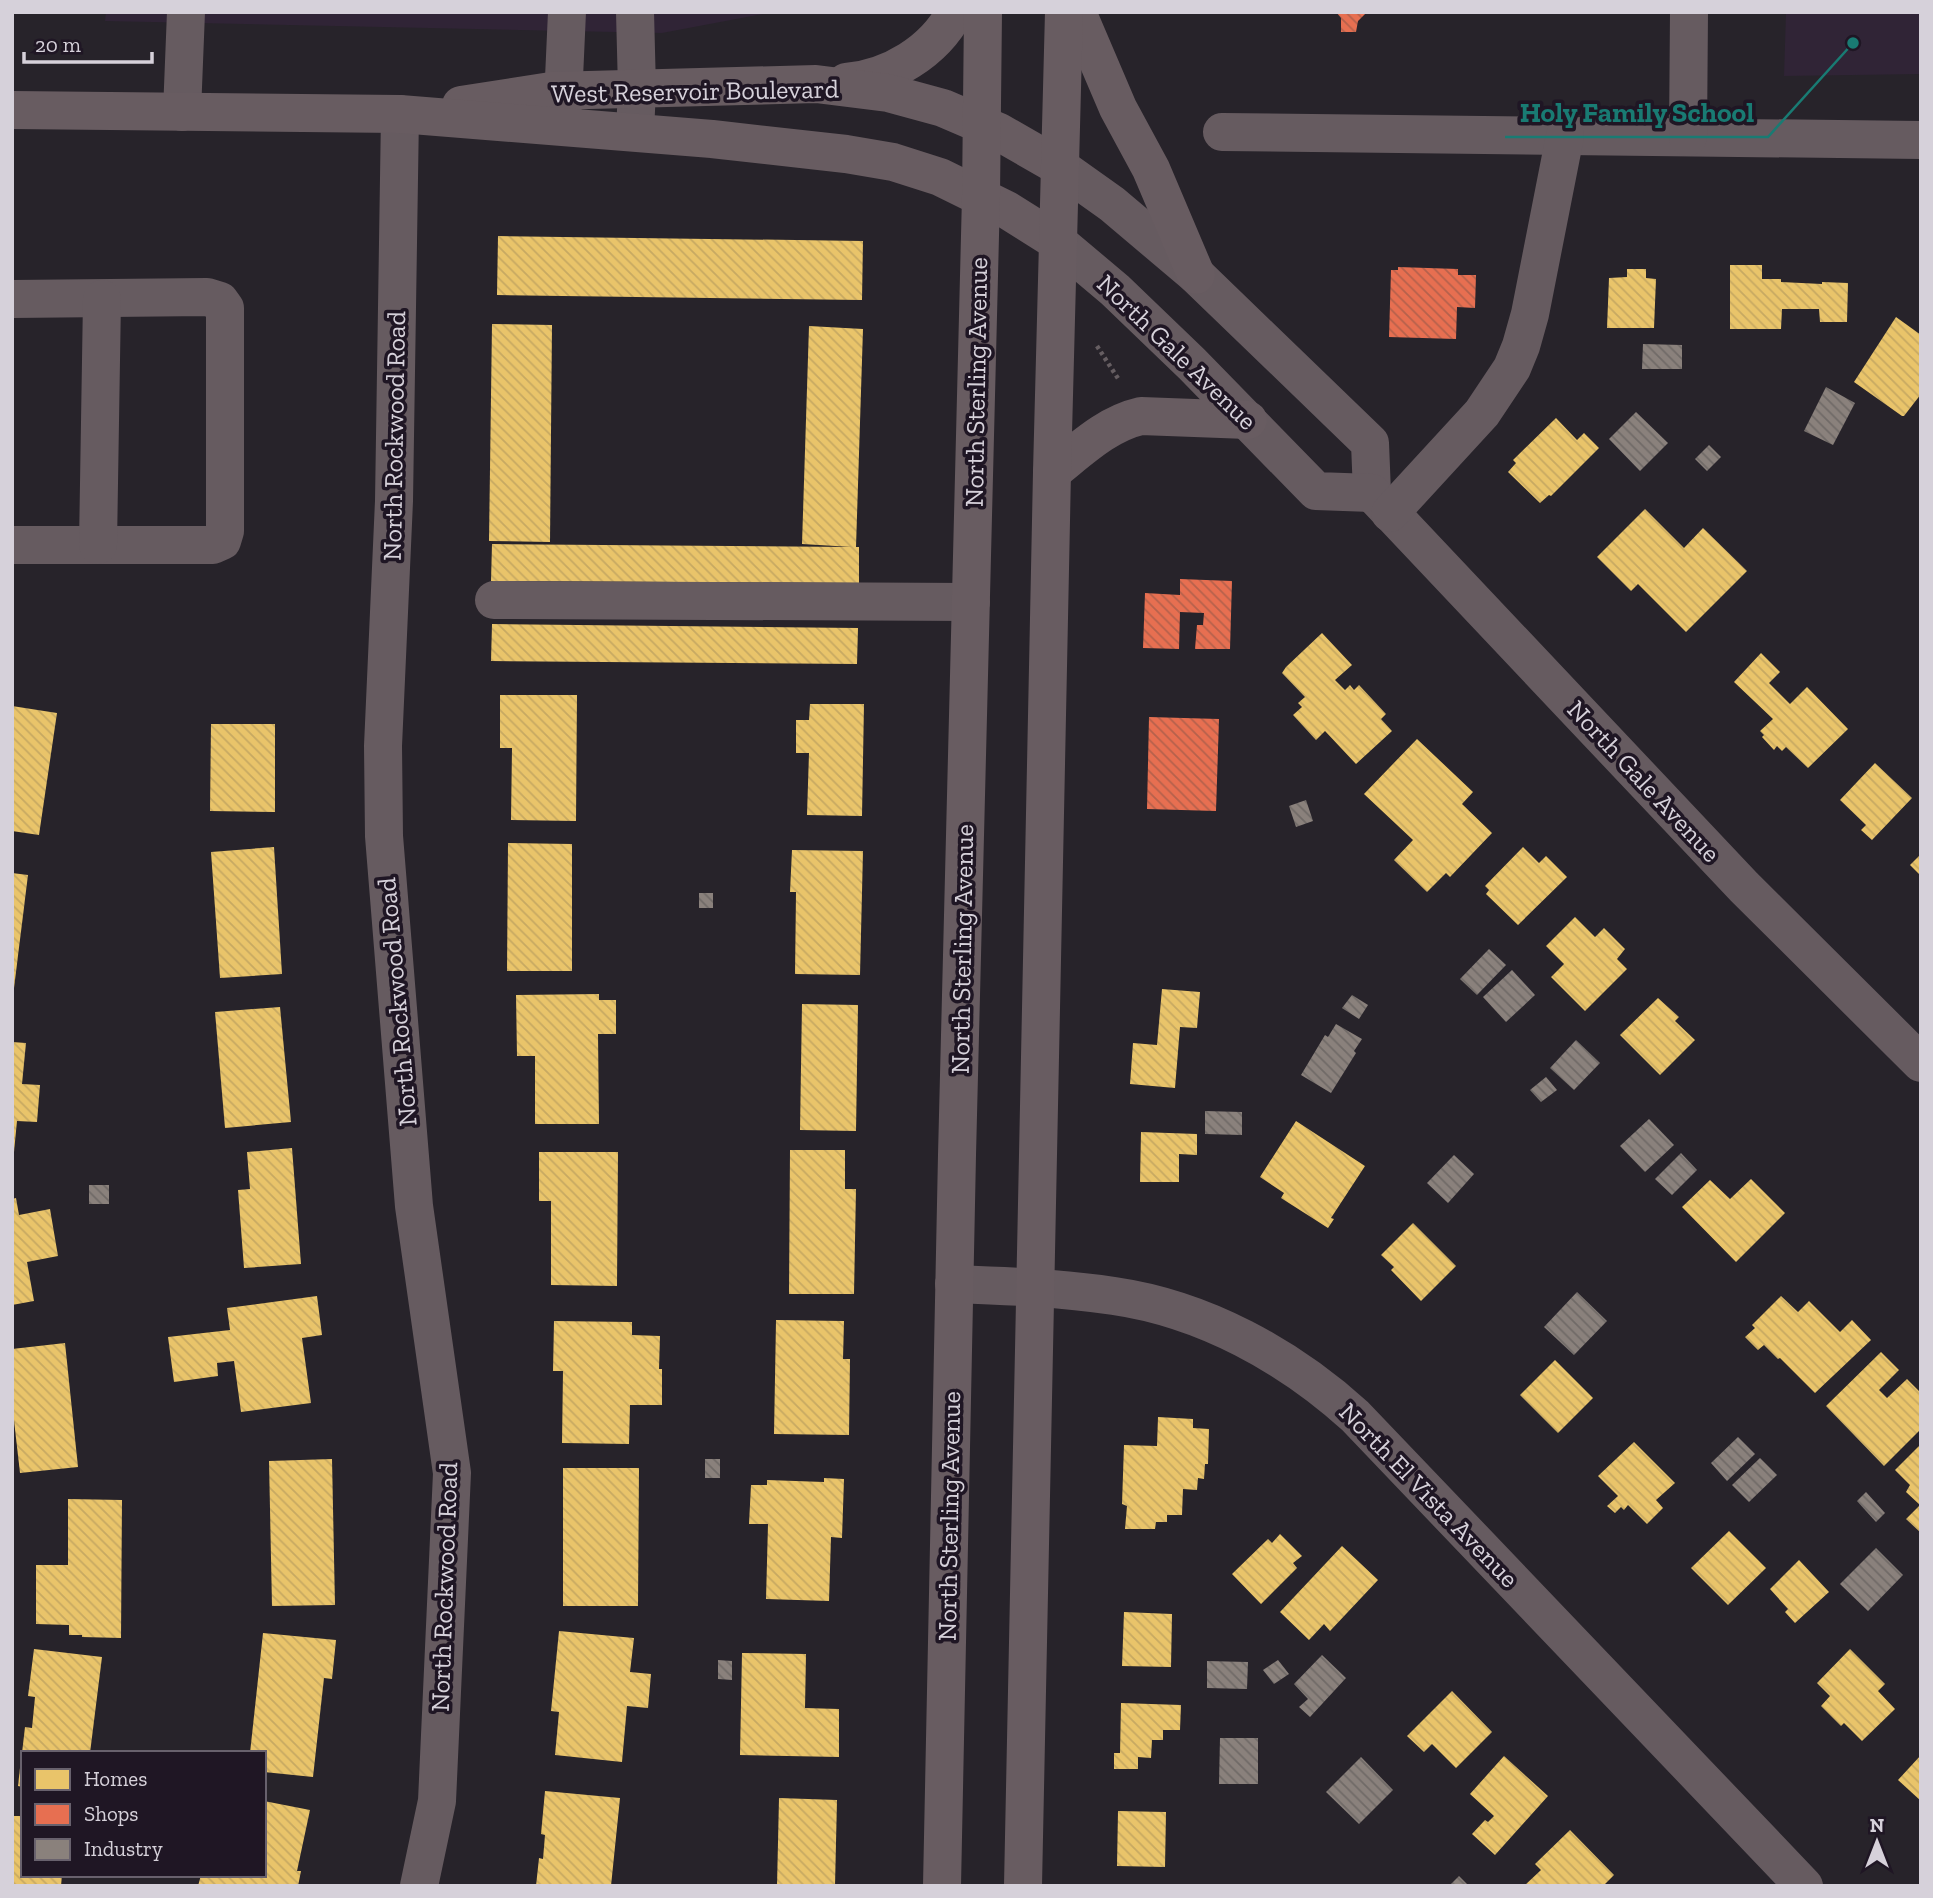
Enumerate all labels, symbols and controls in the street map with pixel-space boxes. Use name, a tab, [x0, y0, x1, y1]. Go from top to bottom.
scale bar	[24, 21, 152, 65]
text: 20 m	[35, 32, 81, 57]
street label: West Reservoir Boulevard	[551, 72, 839, 110]
callout: Holy Family School	[1505, 88, 1768, 137]
text: Holy Family School	[1520, 96, 1754, 129]
street label: North Sterling Avenue	[958, 257, 994, 507]
street label: North Gale Avenue	[1090, 268, 1264, 436]
street label: North Rockwood Road	[376, 311, 412, 561]
street label: North Gale Avenue	[1561, 693, 1727, 869]
street label: North Sterling Avenue	[944, 824, 980, 1074]
street label: North Rockwood Road	[370, 876, 424, 1128]
street label: North Sterling Avenue	[931, 1391, 967, 1641]
street label: North El Vista Avenue	[1333, 1396, 1525, 1594]
street label: North Rockwood Road	[424, 1462, 464, 1712]
legend	[21, 1751, 266, 1877]
text: Homes	[84, 1766, 147, 1791]
text: Shops	[84, 1801, 138, 1826]
north arrow	[1842, 1807, 1912, 1877]
text: N	[1870, 1814, 1884, 1837]
text: Industry	[84, 1836, 163, 1861]

